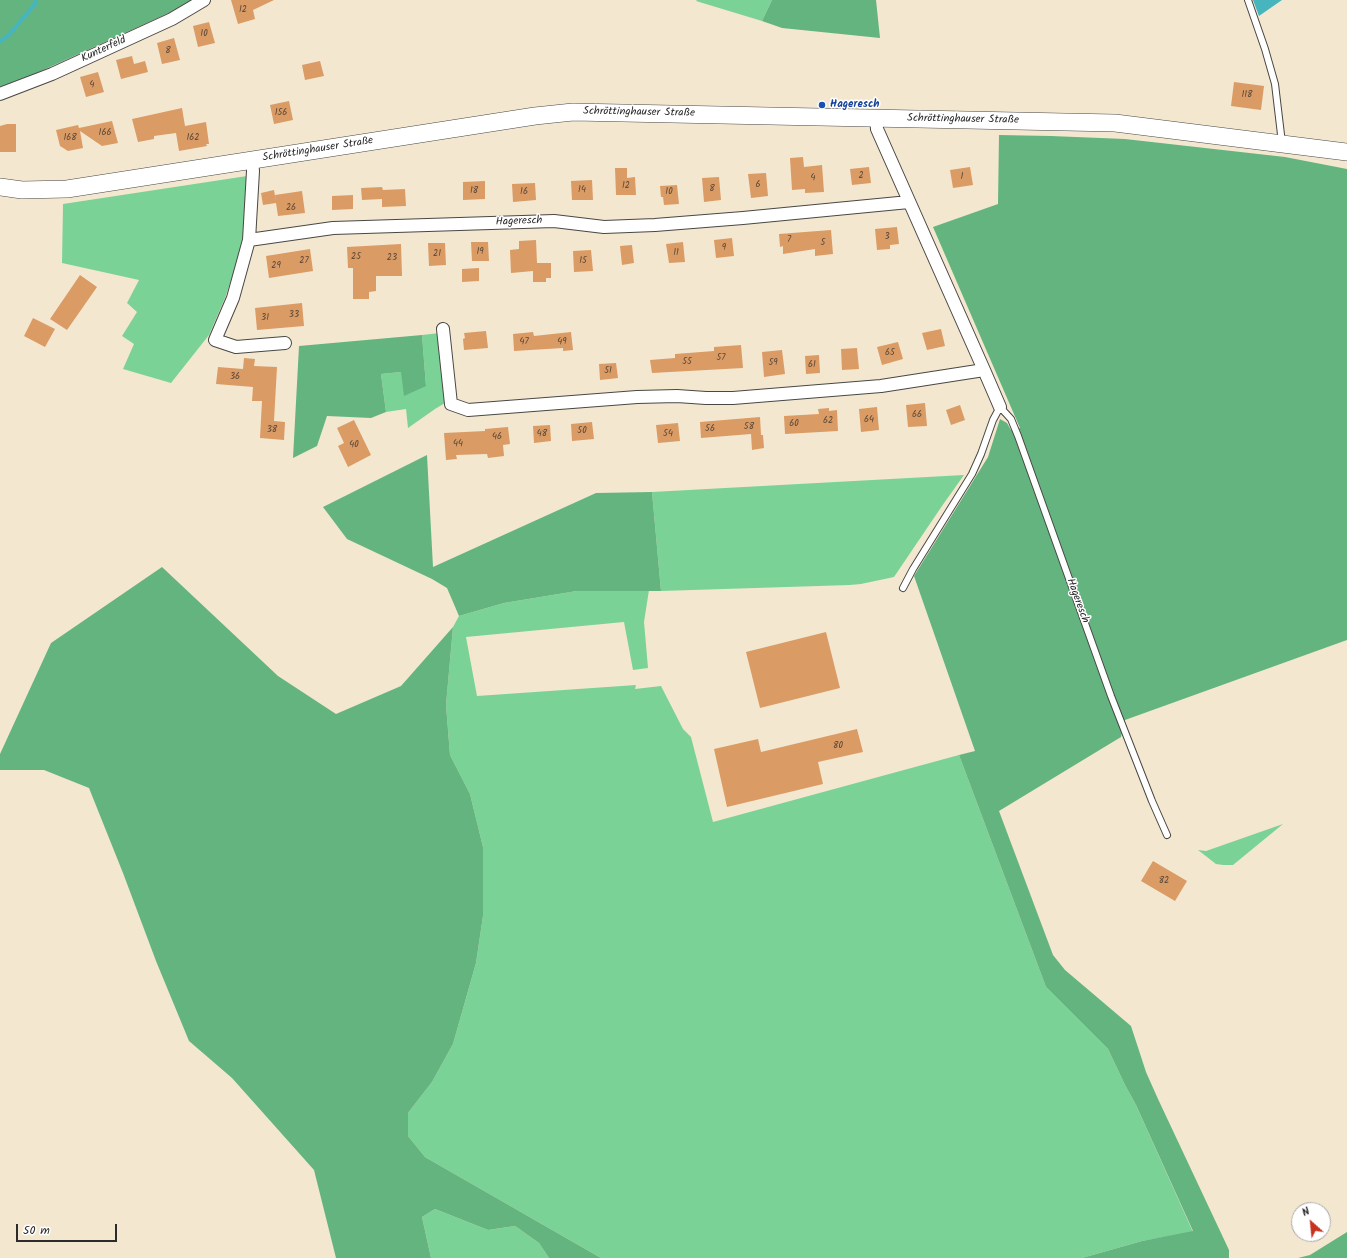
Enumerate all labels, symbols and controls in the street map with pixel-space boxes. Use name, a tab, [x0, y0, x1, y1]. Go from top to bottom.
house number: 12	[239, 5, 247, 15]
house number: 10	[200, 29, 208, 39]
street label: Kunterfeld	[80, 34, 128, 66]
house number: 8	[165, 46, 171, 56]
house number: 4	[90, 80, 94, 90]
house number: 118	[1241, 90, 1253, 100]
place label: Hageresch	[830, 98, 879, 112]
marker: Hageresch	[817, 100, 827, 110]
street label: Schröttinghauser Straße	[583, 105, 695, 121]
house number: 156	[275, 108, 287, 118]
street label: Schröttinghauser Straße	[907, 112, 1019, 128]
house number: 166	[99, 128, 111, 138]
house number: 168	[63, 133, 77, 143]
house number: 162	[186, 133, 200, 143]
street label: Schröttinghauser Straße	[262, 135, 374, 165]
house number: 2	[858, 171, 864, 181]
house number: 1	[961, 172, 963, 182]
house number: 4	[811, 173, 815, 183]
house number: 6	[755, 180, 761, 190]
house number: 12	[622, 181, 630, 191]
house number: 8	[709, 184, 715, 194]
house number: 14	[578, 185, 586, 195]
house number: 18	[470, 186, 478, 196]
house number: 16	[520, 187, 528, 197]
house number: 10	[665, 187, 673, 197]
house number: 26	[286, 203, 296, 213]
street label: Hageresch	[495, 215, 543, 229]
house number: 3	[884, 232, 890, 242]
house number: 7	[787, 235, 791, 245]
house number: 5	[821, 238, 825, 248]
house number: 9	[722, 243, 726, 253]
house number: 19	[476, 247, 484, 257]
house number: 11	[673, 248, 679, 258]
house number: 21	[433, 249, 441, 259]
house number: 25	[351, 252, 361, 262]
house number: 23	[387, 253, 397, 263]
house number: 27	[299, 256, 309, 266]
house number: 15	[579, 256, 587, 266]
house number: 29	[271, 261, 281, 271]
house number: 33	[289, 310, 299, 320]
house number: 31	[261, 313, 269, 323]
house number: 47	[519, 337, 529, 347]
house number: 49	[557, 337, 567, 347]
house number: 65	[885, 348, 895, 358]
house number: 57	[717, 353, 725, 363]
house number: 55	[682, 357, 692, 367]
house number: 59	[768, 358, 778, 368]
house number: 61	[808, 360, 816, 370]
house number: 51	[604, 366, 612, 376]
house number: 36	[230, 372, 240, 382]
house number: 66	[912, 410, 922, 420]
house number: 64	[864, 415, 874, 425]
house number: 62	[823, 416, 833, 426]
house number: 60	[789, 419, 799, 429]
house number: 58	[744, 422, 754, 432]
house number: 56	[705, 424, 715, 434]
house number: 38	[267, 425, 277, 435]
house number: 50	[577, 426, 587, 436]
house number: 48	[537, 429, 547, 439]
house number: 54	[663, 429, 673, 439]
house number: 46	[492, 432, 502, 442]
house number: 44	[453, 439, 463, 449]
house number: 40	[349, 440, 359, 450]
street label: Hageresch	[1063, 577, 1091, 625]
house number: 80	[833, 741, 843, 751]
house number: 82	[1159, 876, 1169, 886]
north arrow	[1291, 1202, 1331, 1242]
text: N	[1299, 1203, 1313, 1222]
scale bar	[18, 1216, 119, 1242]
text: 50 m	[23, 1221, 50, 1240]

